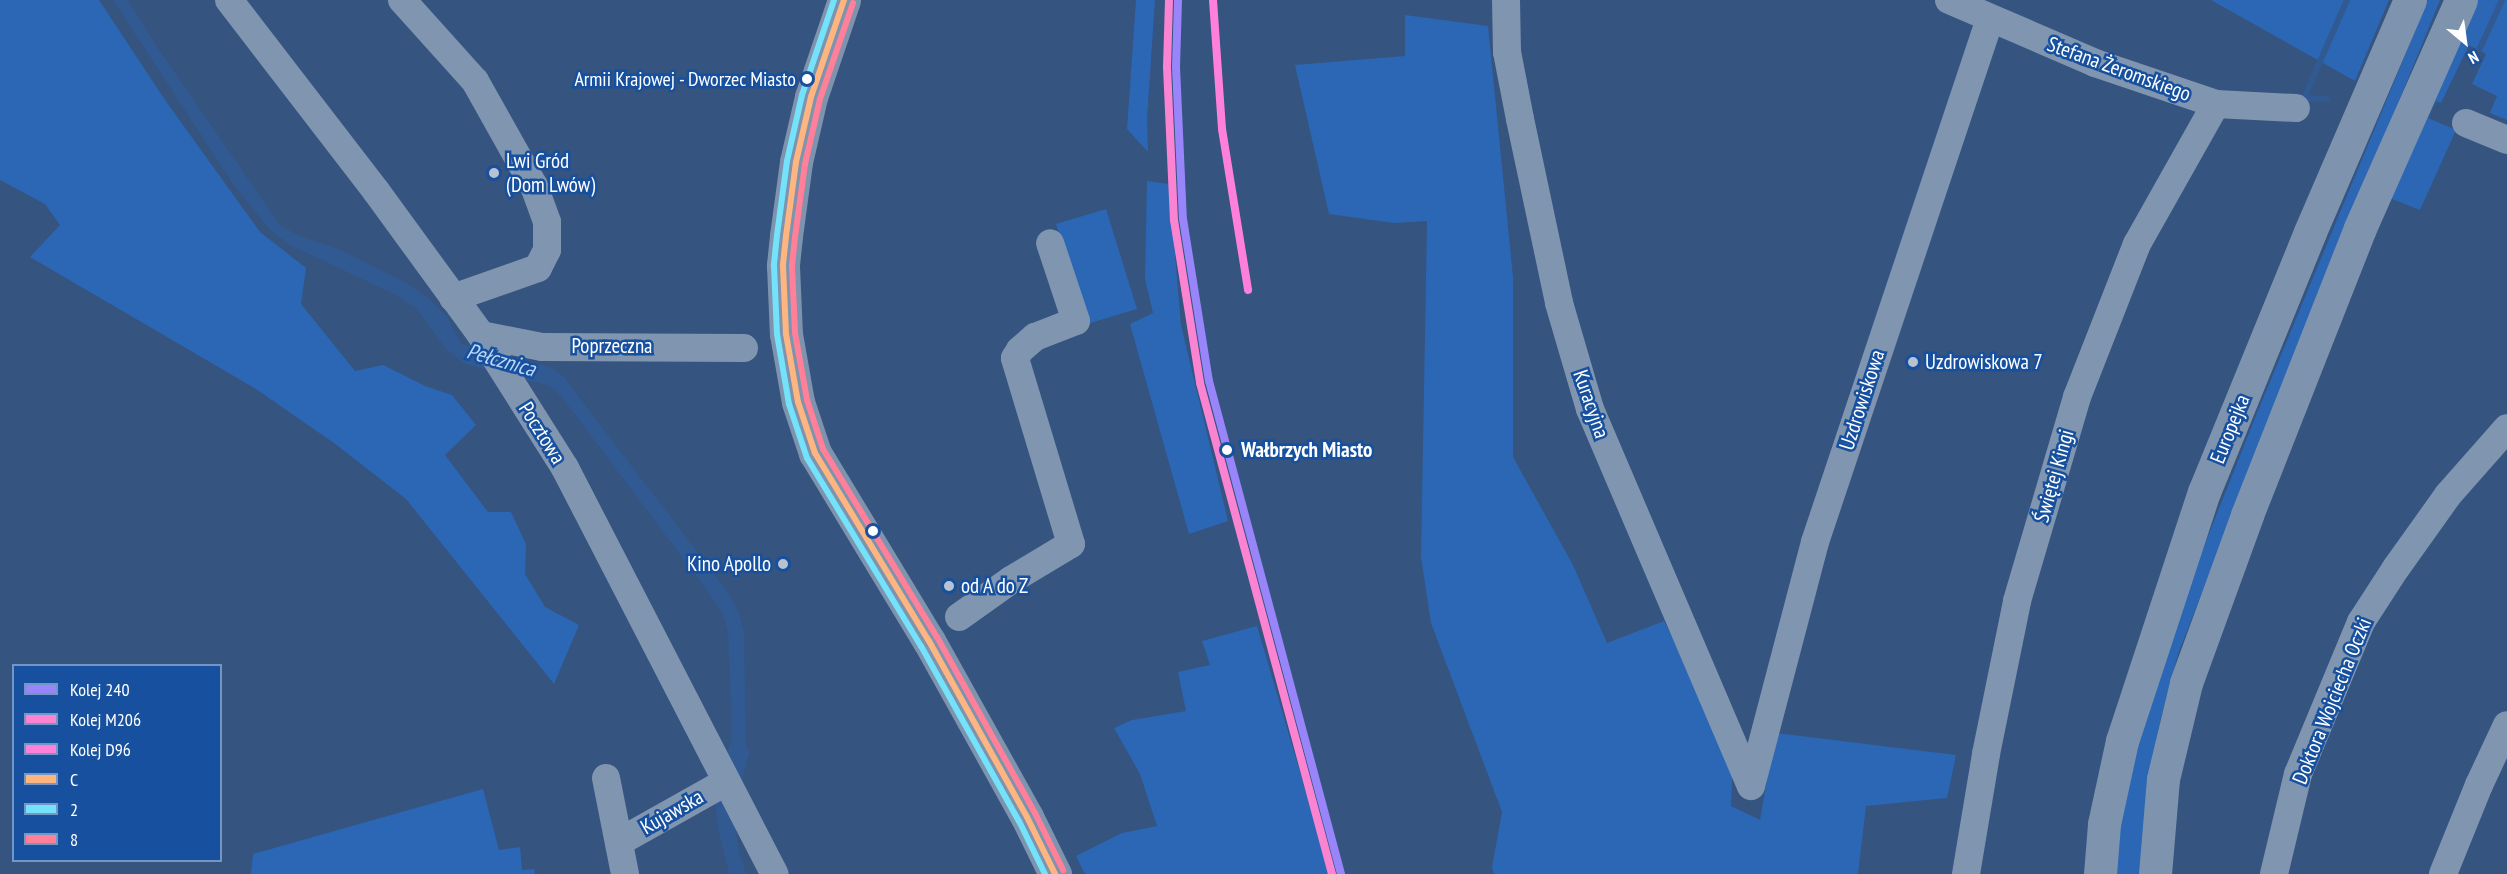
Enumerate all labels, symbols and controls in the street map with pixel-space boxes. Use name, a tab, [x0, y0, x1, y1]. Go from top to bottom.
north arrow	[2435, 12, 2495, 72]
street label: Stefana Żeromskiego	[2044, 31, 2194, 107]
text: N	[2465, 47, 2482, 69]
place label: Armii Krajowej - Dworzec Miasto	[572, 67, 796, 91]
marker: Armii Krajowej - Dworzec Miasto	[801, 73, 813, 85]
place label: Lwi Gród (Dom Lwów)	[506, 148, 595, 198]
marker: Lwi Gród (Dom Lwów)	[487, 166, 501, 180]
street label: Poprzeczna	[571, 333, 653, 359]
water label: Pełcznica	[464, 338, 538, 382]
street label: Uzdrowiskowa	[1834, 347, 1890, 453]
place label: Uzdrowiskowa 7	[1925, 349, 2043, 375]
marker: Uzdrowiskowa 7	[1906, 355, 1920, 369]
street label: Kuracyjna	[1568, 367, 1614, 441]
street label: Europejka	[2205, 391, 2255, 467]
street label: Pocztowa	[513, 397, 571, 469]
street label: Świętej Kingi	[2029, 427, 2079, 525]
place label: Wałbrzych Miasto	[1241, 437, 1372, 463]
marker: Wałbrzych Miasto	[1218, 441, 1236, 459]
unlabelled marker	[867, 525, 879, 537]
place label: Kino Apollo	[686, 551, 771, 577]
marker: Kino Apollo	[776, 557, 790, 571]
place label: od A do Z	[961, 573, 1030, 599]
marker: od A do Z	[942, 579, 956, 593]
street label: Doktora Wojciecha Oczki	[2287, 614, 2377, 788]
legend	[12, 664, 222, 862]
text: Kolej 240	[70, 678, 130, 701]
text: Kolej M206	[70, 708, 141, 731]
text: Kolej D96	[70, 738, 131, 761]
text: C	[70, 768, 78, 791]
street label: Kujawska	[636, 784, 708, 840]
text: 2	[70, 798, 78, 821]
text: 8	[70, 828, 78, 851]

